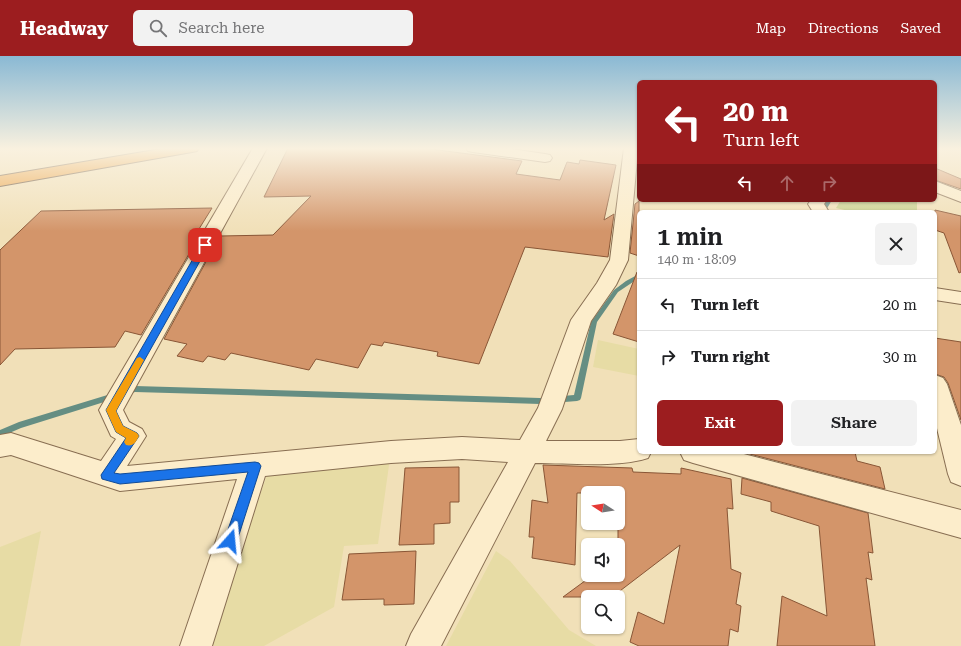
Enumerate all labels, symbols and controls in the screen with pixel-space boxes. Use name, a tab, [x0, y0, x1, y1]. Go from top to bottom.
search box	[133, 10, 413, 46]
text: Headway	[20, 17, 109, 40]
icon: search	[147, 17, 169, 39]
text: Search here	[179, 19, 264, 37]
text: Map	[756, 20, 786, 36]
text: Directions	[808, 20, 878, 36]
text: Saved	[900, 20, 941, 36]
text: 20 m	[723, 95, 788, 128]
icon: left	[657, 96, 709, 148]
text: Turn left	[723, 129, 799, 150]
icon: left	[734, 172, 756, 194]
icon: ahead	[776, 172, 798, 194]
icon: right	[818, 172, 840, 194]
text: 1 min	[657, 223, 723, 251]
button: close	[875, 223, 917, 265]
pin	[188, 228, 222, 262]
icon: arrive	[194, 234, 216, 256]
text: 140 m · 18:09	[657, 252, 736, 267]
icon: left	[657, 294, 679, 316]
text: Turn left	[691, 296, 759, 314]
text: 20 m	[883, 296, 917, 314]
icon: right	[657, 346, 679, 368]
text: Turn right	[691, 348, 770, 366]
text: 30 m	[883, 348, 917, 366]
button: Exit	[657, 400, 783, 446]
button: Share	[791, 400, 917, 446]
north arrow	[581, 486, 625, 530]
map controls	[581, 486, 625, 634]
position arrow	[209, 520, 251, 562]
button: sound	[581, 538, 625, 582]
button: search	[581, 590, 625, 634]

